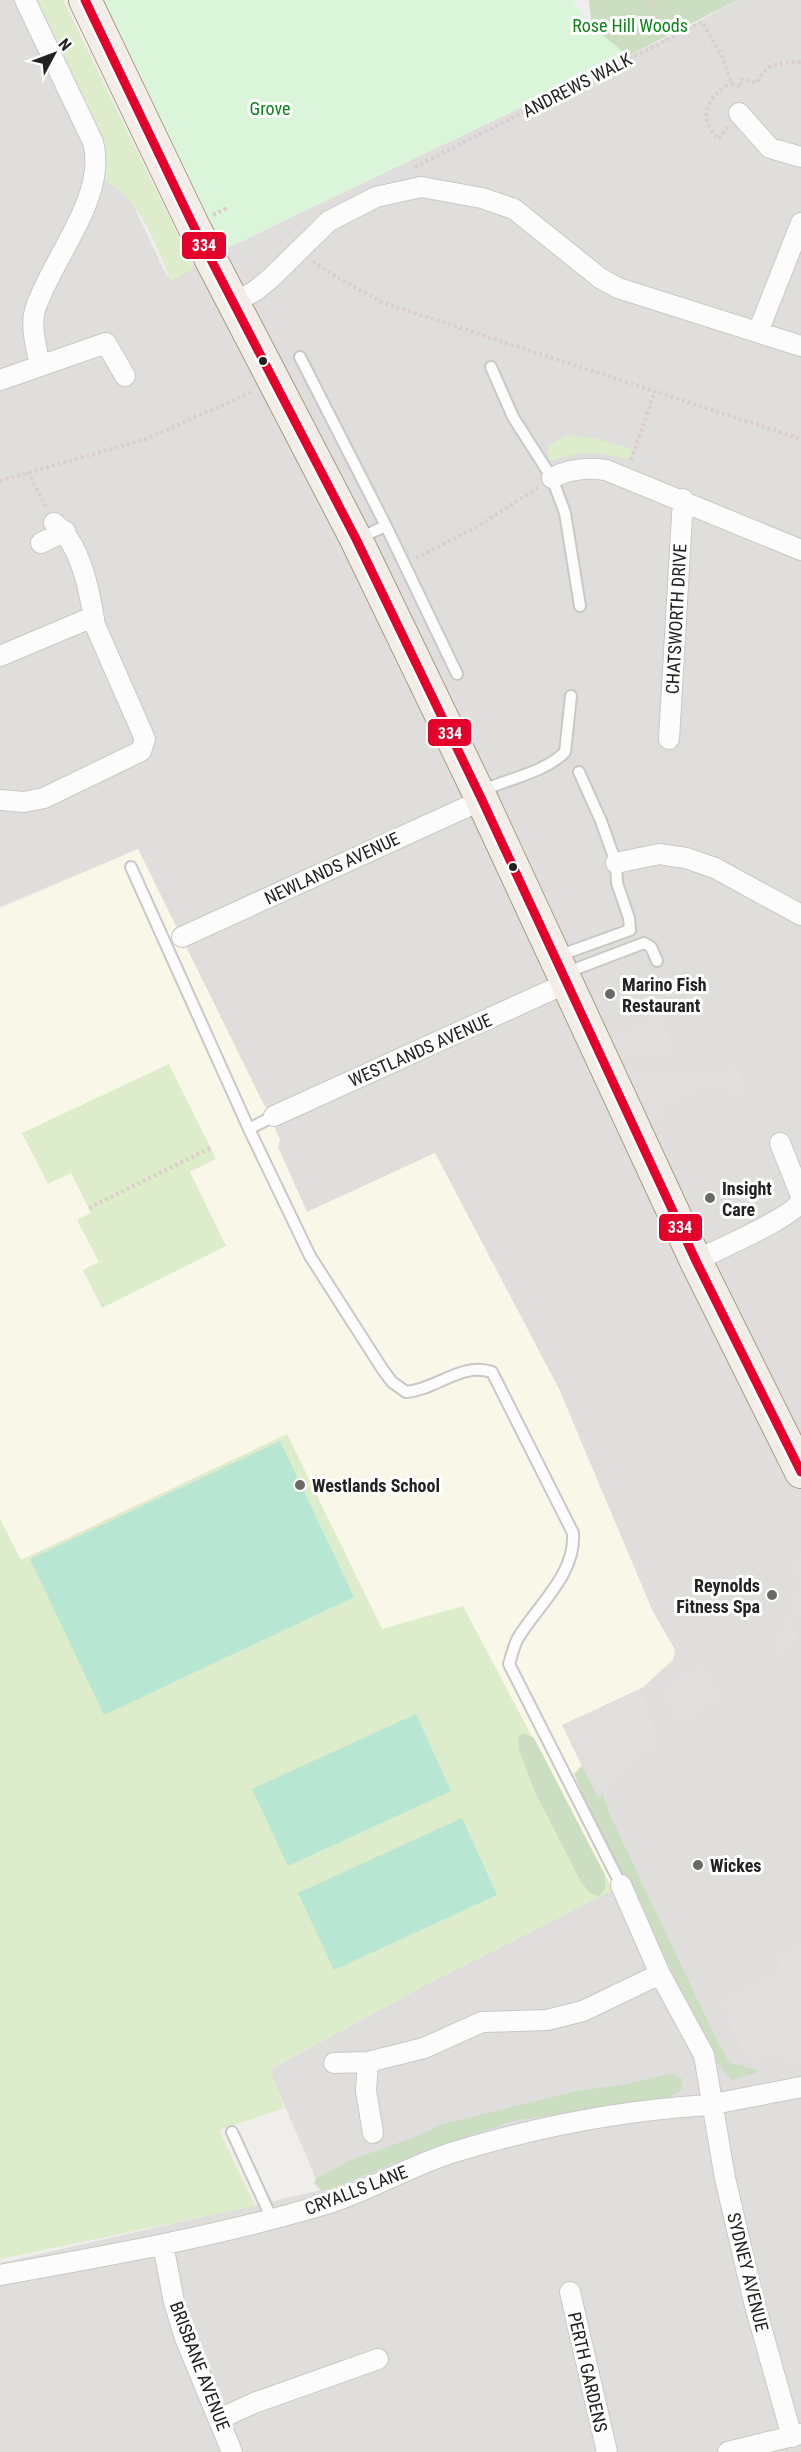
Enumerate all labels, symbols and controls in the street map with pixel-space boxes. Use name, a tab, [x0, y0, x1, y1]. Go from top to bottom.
park label: Rose Hill Woods	[572, 15, 688, 36]
north arrow	[24, 24, 84, 84]
text: N	[55, 35, 75, 54]
street label: ANDREWS WALK	[519, 48, 635, 121]
park label: Grove	[250, 98, 290, 119]
line badge: 334	[181, 231, 227, 260]
text: 334	[192, 236, 216, 255]
unlabelled marker	[257, 355, 269, 367]
street label: CHATSWORTH DRIVE	[662, 543, 690, 695]
line badge: 334	[427, 718, 472, 747]
text: 334	[438, 724, 462, 743]
street label: NEWLANDS AVENUE	[261, 827, 403, 909]
unlabelled marker	[507, 861, 519, 873]
place label: Marino Fish Restaurant	[622, 974, 707, 1016]
marker: Marino Fish Restaurant	[603, 987, 617, 1001]
street label: WESTLANDS AVENUE	[345, 1009, 495, 1091]
place label: Insight Care	[722, 1178, 772, 1220]
marker: Insight Care	[703, 1191, 717, 1205]
line badge: 334	[658, 1213, 703, 1242]
text: 334	[668, 1218, 692, 1237]
place label: Westlands School	[312, 1475, 440, 1496]
marker: Westlands School	[293, 1478, 307, 1492]
place label: Reynolds Fitness Spa	[676, 1575, 760, 1617]
marker: Reynolds Fitness Spa	[765, 1588, 779, 1602]
place label: Wickes	[710, 1855, 762, 1876]
marker: Wickes	[691, 1858, 705, 1872]
street label: CRYALLS LANE	[302, 2161, 410, 2219]
street label: SYDNEY AVENUE	[723, 2210, 773, 2334]
street label: BRISBANE AVENUE	[166, 2299, 234, 2434]
street label: PERTH GARDENS	[564, 2310, 612, 2434]

